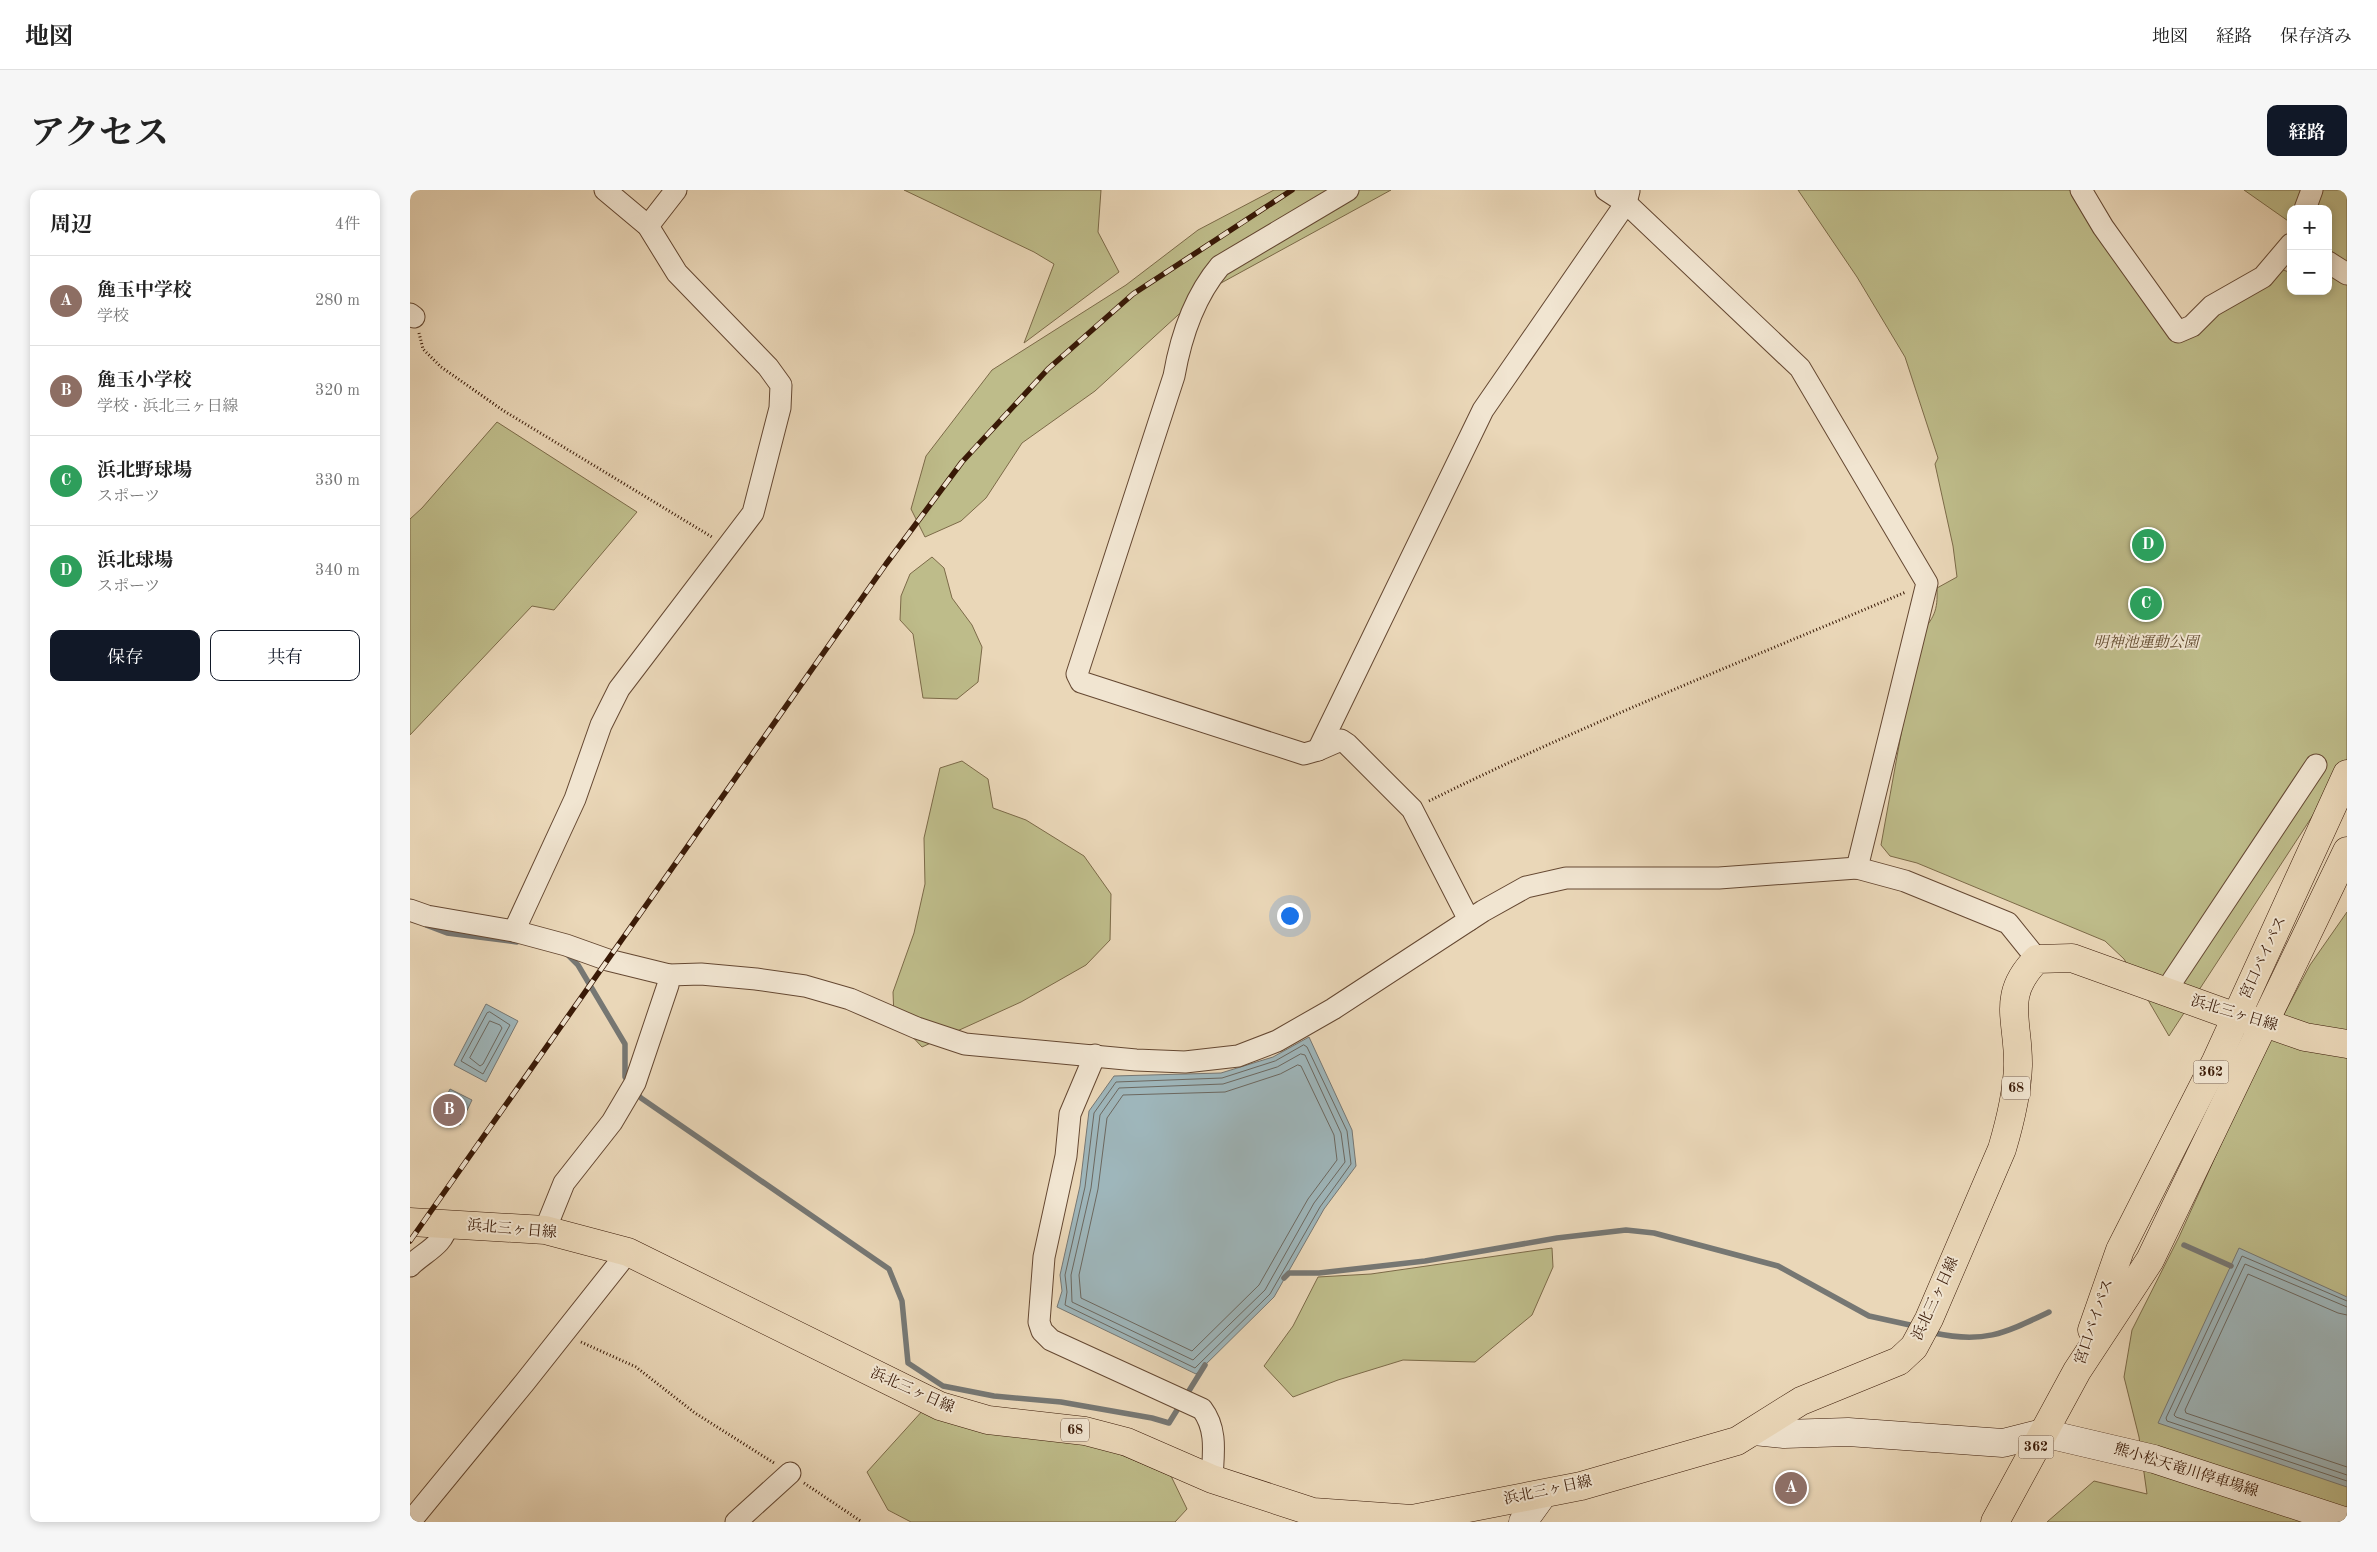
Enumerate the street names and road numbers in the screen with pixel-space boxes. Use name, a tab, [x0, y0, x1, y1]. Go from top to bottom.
street label: 宮口バイパス	[2236, 913, 2290, 1002]
street label: 浜北三ヶ日線	[2189, 992, 2280, 1034]
road number: 362	[2194, 1060, 2228, 1084]
road number: 68	[2002, 1076, 2030, 1100]
street label: 浜北三ヶ日線	[467, 1217, 558, 1241]
street label: 浜北三ヶ日線	[1908, 1254, 1962, 1343]
street label: 宮口バイパス	[2071, 1276, 2117, 1367]
street label: 浜北三ヶ日線	[868, 1364, 957, 1416]
road number: 68	[1061, 1418, 1089, 1442]
road number: 362	[2018, 1436, 2054, 1458]
street label: 熊小松天竜川停車場線	[2112, 1440, 2261, 1500]
street label: 浜北三ヶ日線	[1502, 1472, 1594, 1508]

